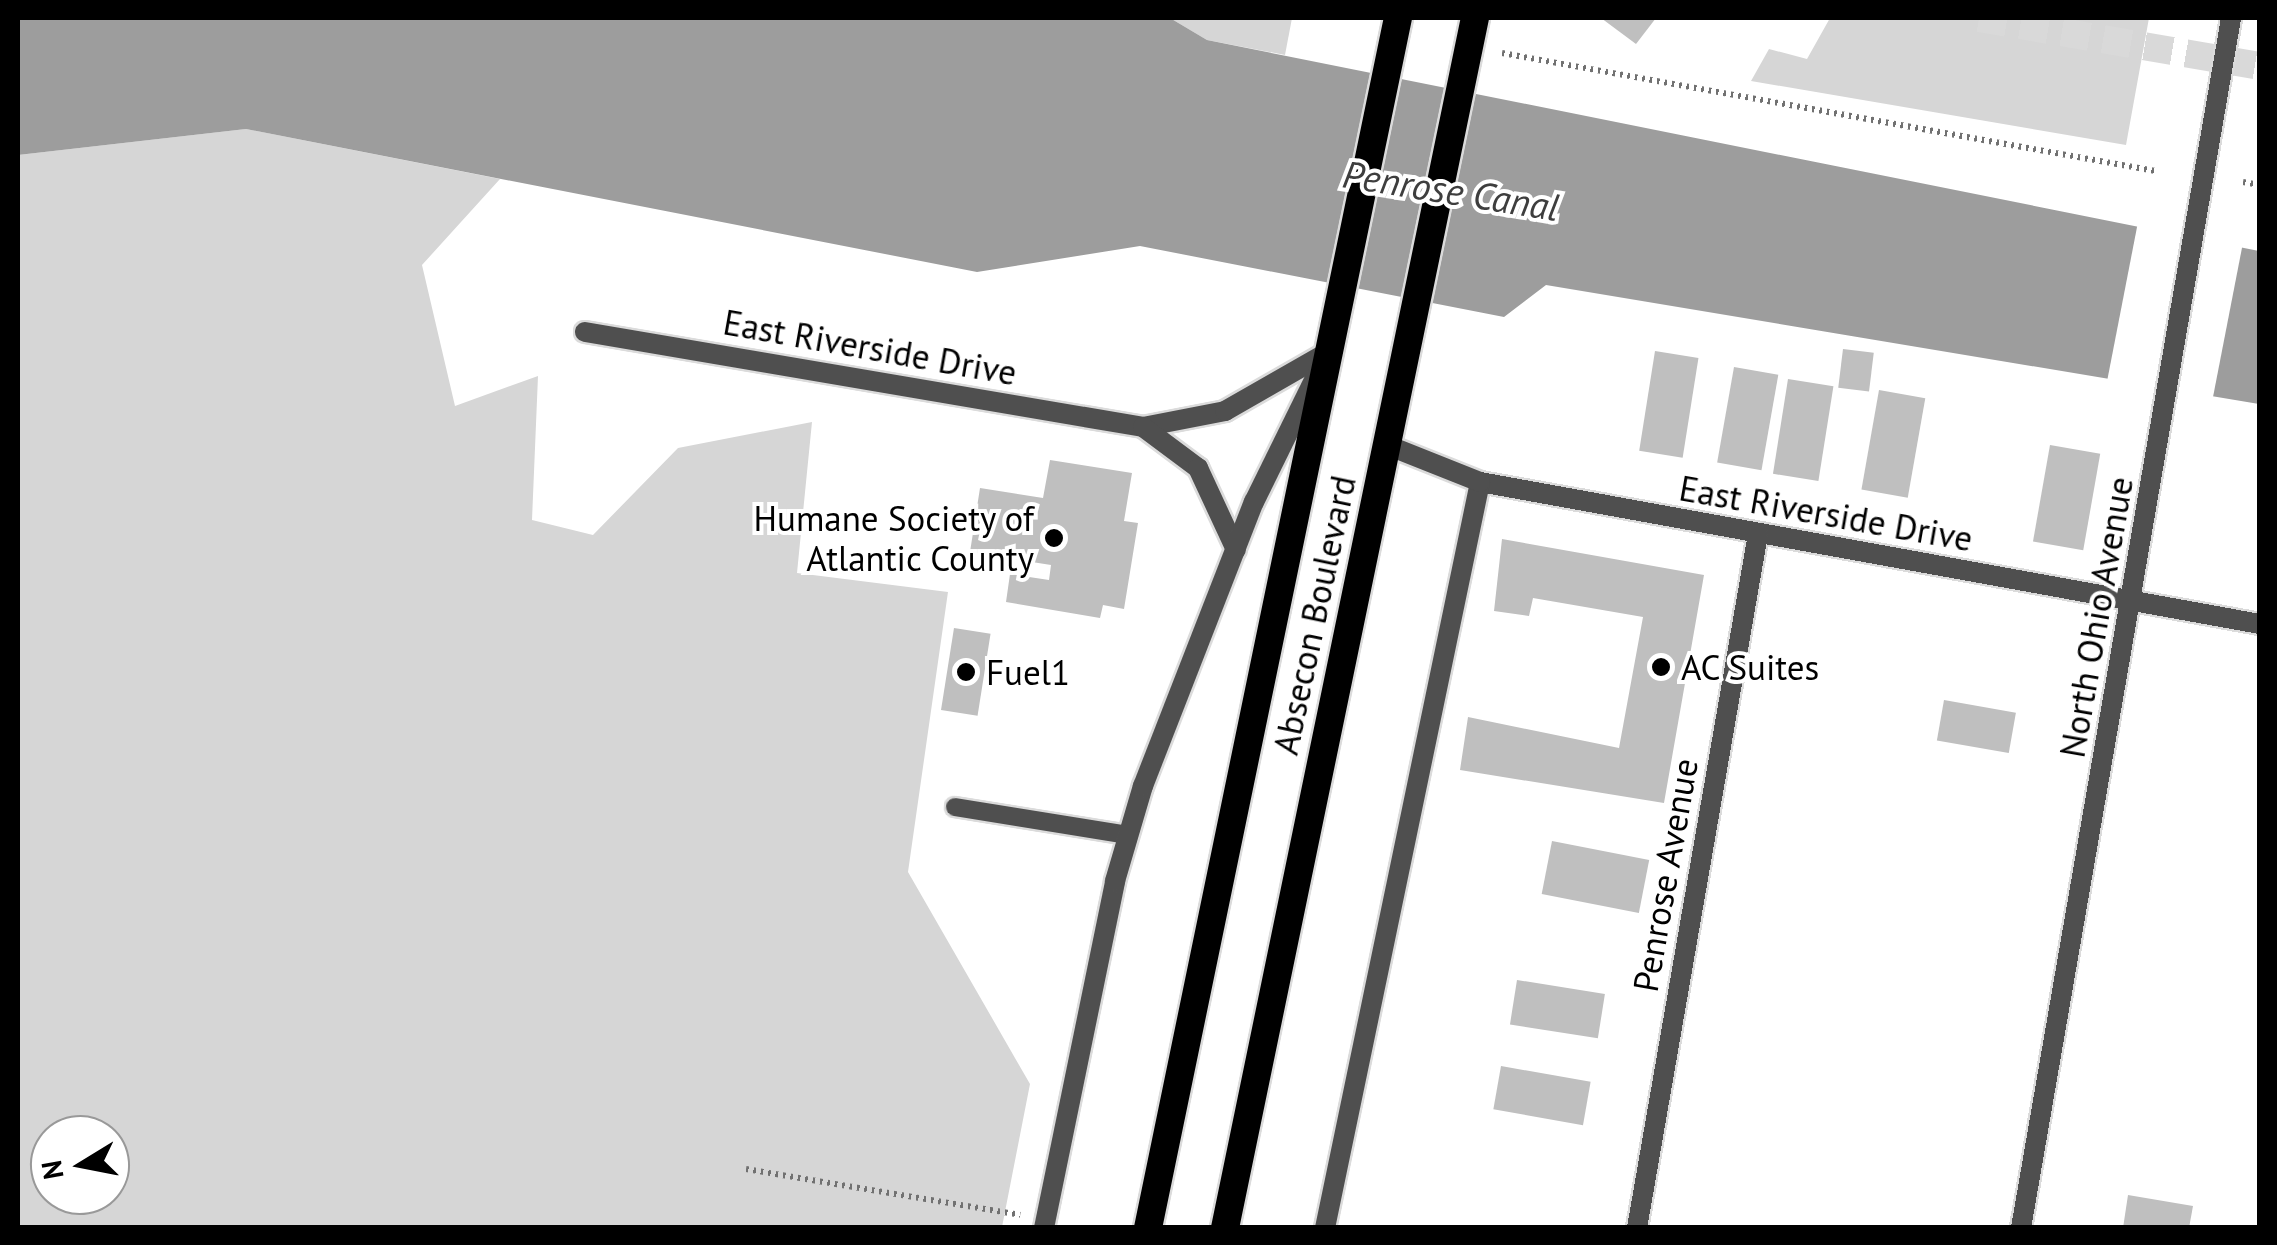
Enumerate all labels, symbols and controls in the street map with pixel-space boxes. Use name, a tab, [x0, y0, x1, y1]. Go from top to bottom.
water label: Penrose Canal	[1340, 150, 1562, 230]
street label: East Riverside Drive	[720, 301, 1020, 393]
street label: East Riverside Drive	[1676, 467, 1976, 559]
street label: Absecon Boulevard	[1264, 472, 1364, 758]
street label: North Ohio Avenue	[2051, 473, 2141, 761]
place label: Humane Society of Atlantic County	[752, 497, 1034, 579]
marker: Humane Society of Atlantic County	[1043, 527, 1065, 549]
place label: AC Suites	[1681, 646, 1821, 688]
place label: Fuel1	[986, 651, 1070, 693]
marker: AC Suites	[1650, 656, 1672, 678]
marker: Fuel1	[955, 661, 977, 683]
street label: Penrose Avenue	[1624, 755, 1706, 995]
north arrow	[30, 1115, 130, 1215]
text: N	[32, 1158, 72, 1182]

